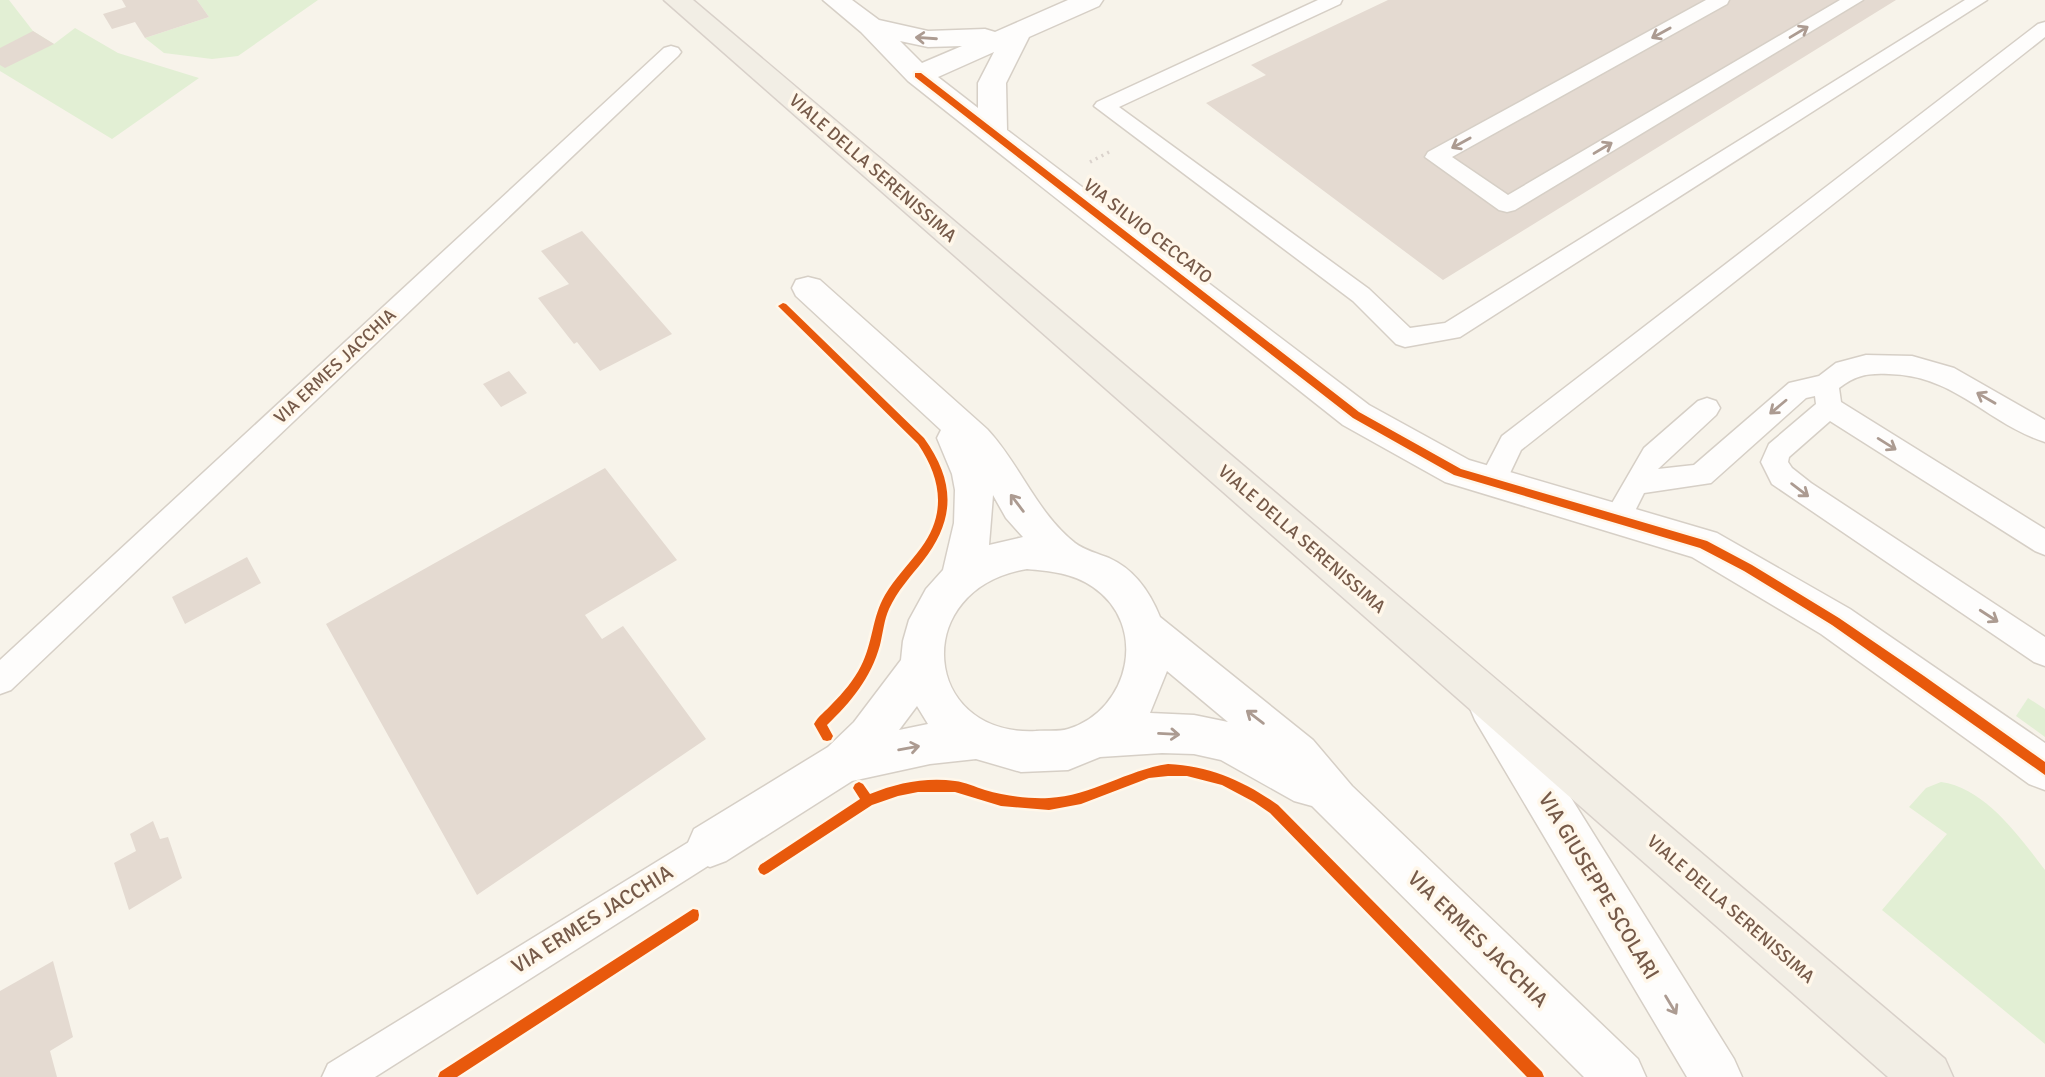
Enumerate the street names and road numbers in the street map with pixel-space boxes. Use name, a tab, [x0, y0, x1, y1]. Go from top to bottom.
street label: VIALE DELLA SERENISSIMA	[785, 89, 961, 247]
street label: VIA SILVIO CECCATO	[1079, 174, 1217, 288]
street label: VIA ERMES JACCHIA	[269, 304, 401, 428]
street label: VIALE DELLA SERENISSIMA	[1214, 460, 1390, 618]
street label: VIA GIUSEPPE SCOLARI	[1533, 788, 1665, 984]
street label: VIALE DELLA SERENISSIMA	[1643, 830, 1819, 988]
street label: VIA ERMES JACCHIA	[507, 859, 678, 979]
street label: VIA ERMES JACCHIA	[1402, 865, 1554, 1013]

